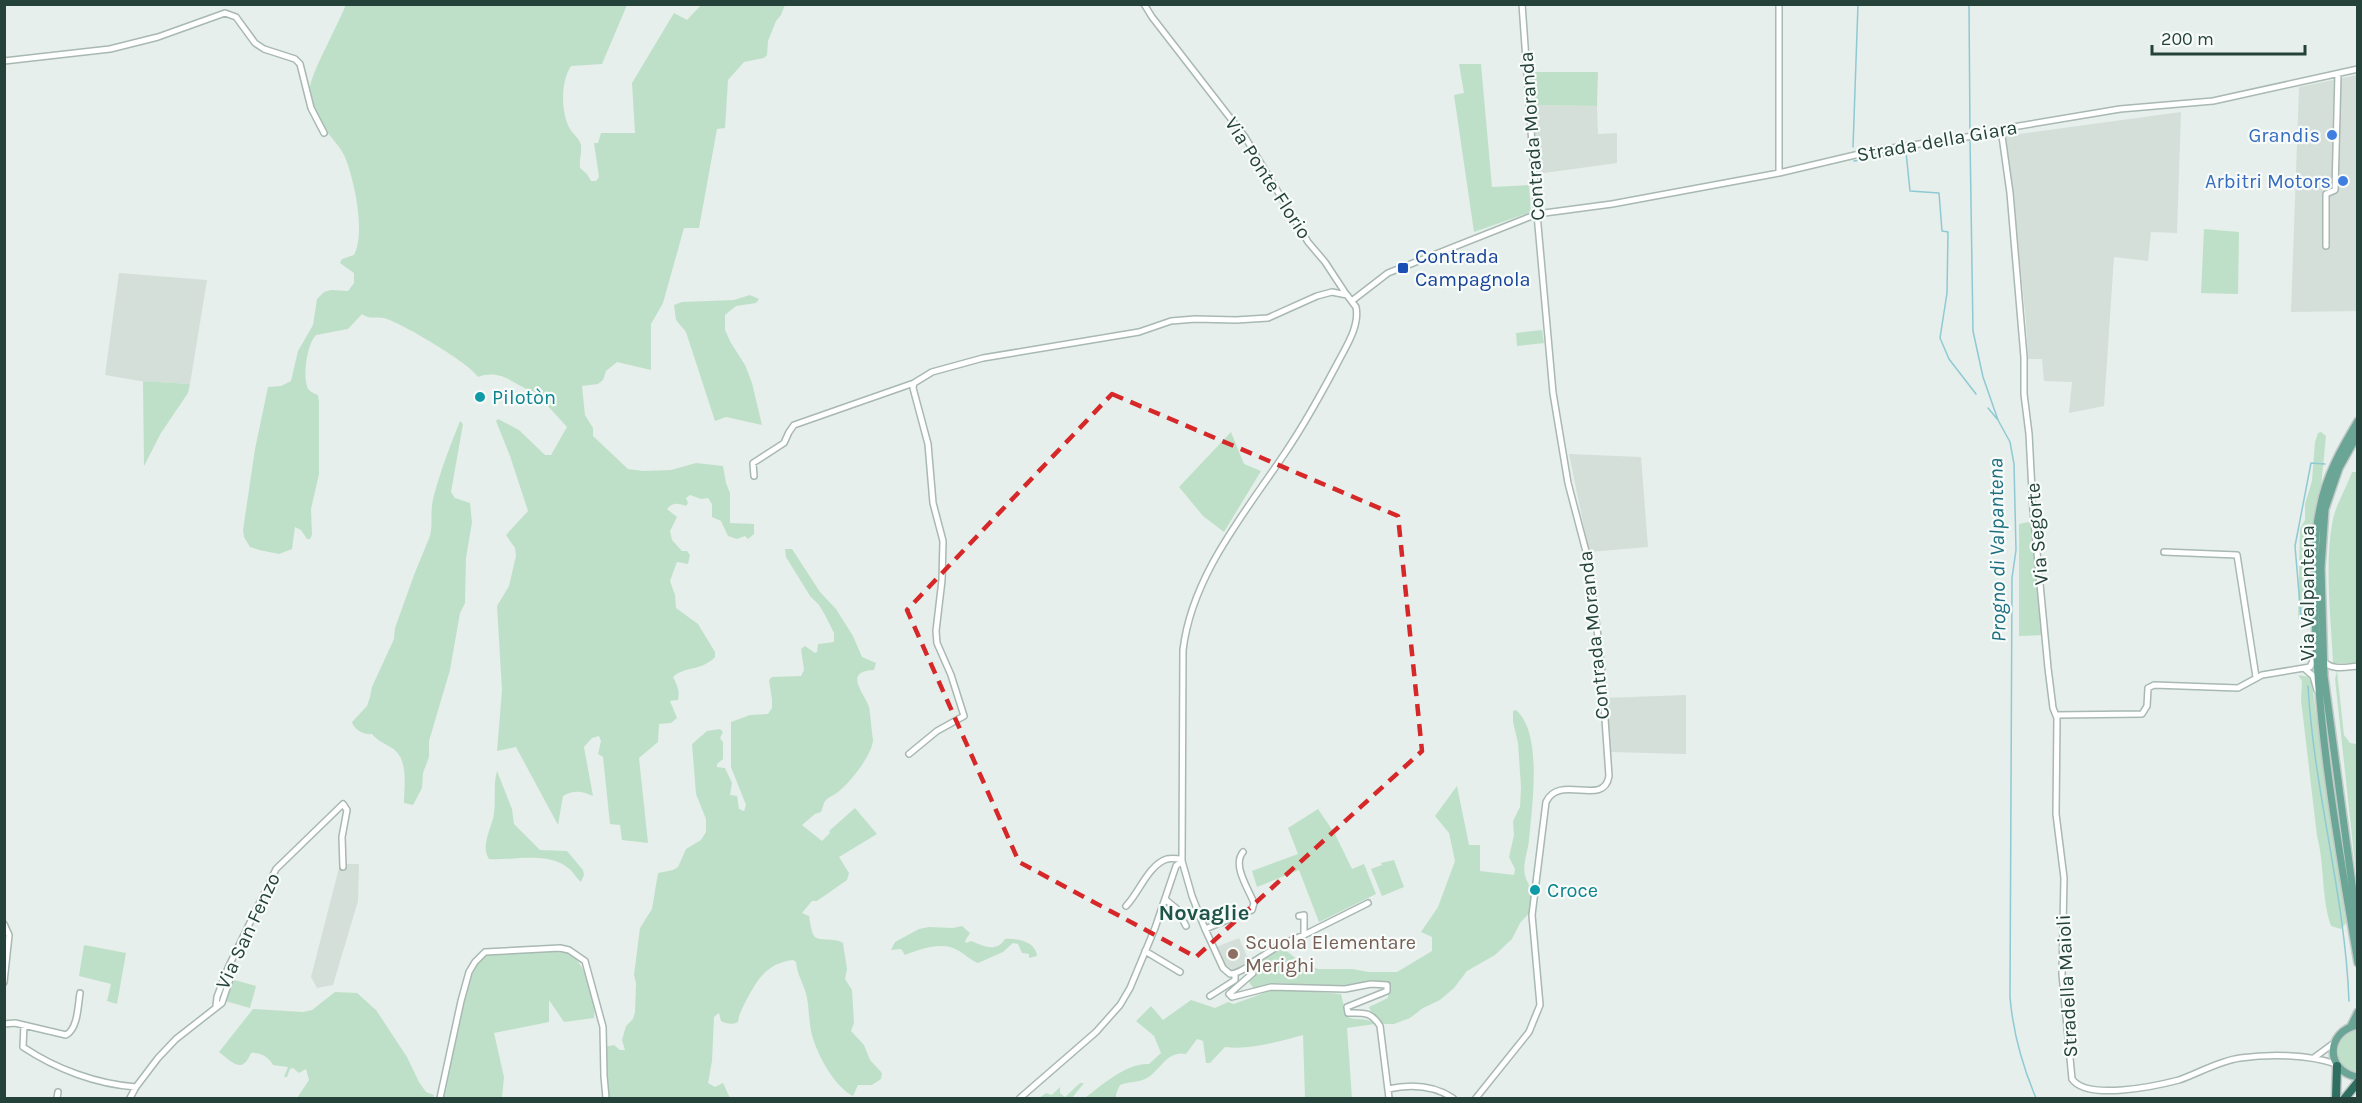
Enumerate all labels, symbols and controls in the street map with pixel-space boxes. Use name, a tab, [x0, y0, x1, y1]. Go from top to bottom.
scale bar	[2152, 18, 2305, 56]
text: 200 m	[2161, 28, 2214, 50]
street label: Contrada Moranda	[1515, 51, 1549, 221]
street label: Via Ponte Florio	[1220, 113, 1316, 243]
street label: Strada della Giara	[1855, 116, 2019, 166]
place label: Grandis	[2248, 124, 2320, 147]
marker: Grandis	[2325, 128, 2339, 142]
place label: Arbitri Motors	[2205, 170, 2331, 193]
marker: Arbitri Motors	[2336, 174, 2350, 188]
place label: Contrada Campagnola	[1415, 245, 1531, 291]
marker: Contrada Campagnola	[1396, 261, 1410, 275]
place label: Pilotòn	[492, 386, 556, 409]
marker: Pilotòn	[473, 390, 487, 404]
water label: Progno di Valpantena	[1983, 458, 2011, 642]
street label: Via Segorte	[2021, 482, 2053, 586]
street label: Via Valpantena	[2296, 525, 2319, 661]
street label: Contrada Moranda	[1574, 549, 1614, 721]
street label: Via San Fenzo	[211, 869, 285, 993]
place label: Croce	[1547, 879, 1598, 902]
marker: Croce	[1528, 883, 1542, 897]
district label: Novaglie	[1159, 900, 1249, 926]
street label: Stradella Maioli	[2052, 914, 2082, 1058]
place label: Scuola Elementare Merighi	[1245, 931, 1416, 977]
marker: Scuola Elementare Merighi	[1226, 947, 1240, 961]

